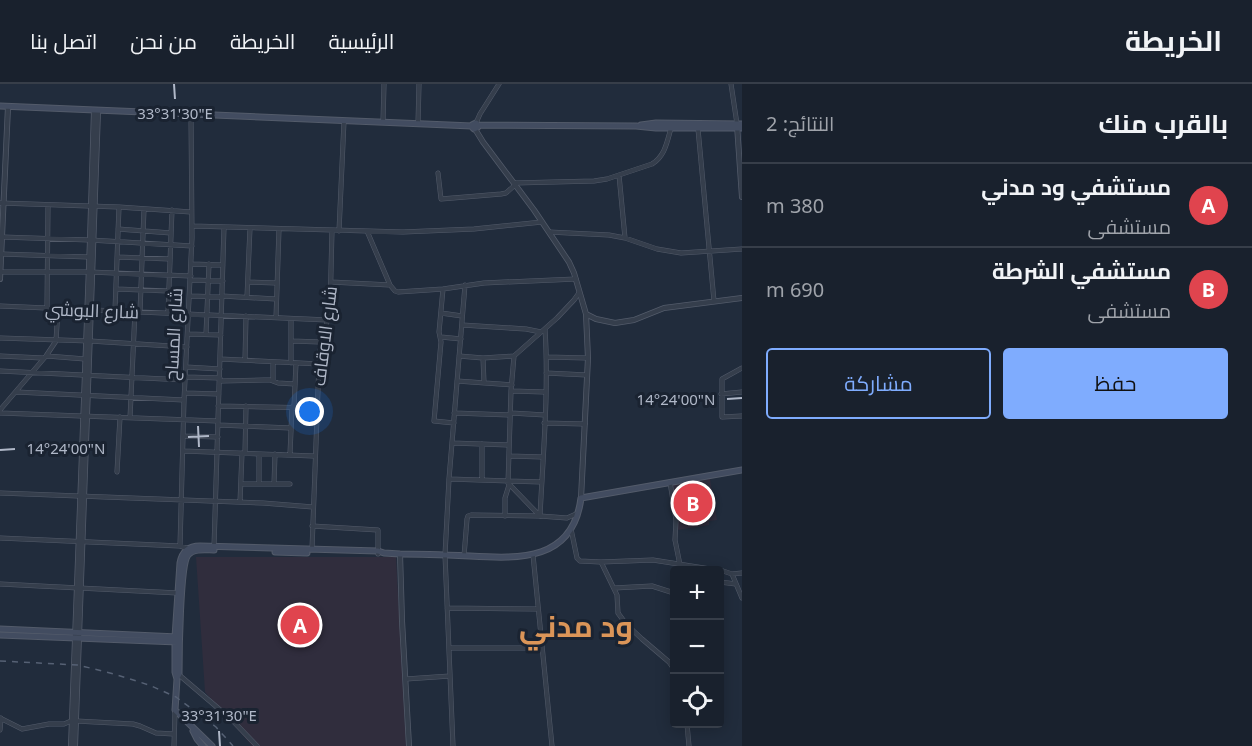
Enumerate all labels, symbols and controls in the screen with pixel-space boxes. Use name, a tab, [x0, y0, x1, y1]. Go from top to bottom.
text: الخريطة	[1125, 21, 1222, 59]
text: اتصل بنا	[30, 27, 97, 55]
text: من نحن	[130, 27, 197, 55]
text: الخريطة	[230, 27, 295, 55]
text: الرئيسية	[328, 27, 394, 55]
text: 33°31'30"E	[137, 103, 213, 123]
text: بالقرب منك	[1099, 105, 1228, 141]
text: النتائج: 2	[766, 110, 834, 137]
text: مستشفي ود مدني	[981, 171, 1171, 201]
text: 380 m	[766, 192, 824, 219]
text: A	[1202, 192, 1215, 219]
text: مستشفى	[1087, 213, 1171, 240]
text: مستشفي الشرطة	[992, 255, 1171, 285]
text: 690 m	[766, 276, 824, 303]
text: B	[1202, 276, 1215, 303]
street label: شارع الاوقاف	[306, 285, 343, 388]
street label: شارع المساح	[159, 287, 188, 381]
street label: شارع البوشي	[44, 296, 139, 326]
text: مستشفى	[1087, 297, 1171, 324]
button: مشاركة	[766, 348, 991, 419]
button: حفظ	[1003, 348, 1228, 419]
text: 14°24'00"N	[637, 389, 715, 409]
your location	[295, 397, 324, 426]
text: 14°24'00"N	[27, 438, 105, 458]
pin: B	[674, 480, 712, 526]
map controls	[670, 566, 724, 728]
button: +	[670, 566, 724, 620]
pin: A	[280, 602, 320, 648]
district label: ود مدني	[519, 605, 633, 651]
button: −	[670, 620, 724, 674]
button: locate	[670, 674, 724, 728]
text: 33°31'30"E	[181, 705, 257, 725]

